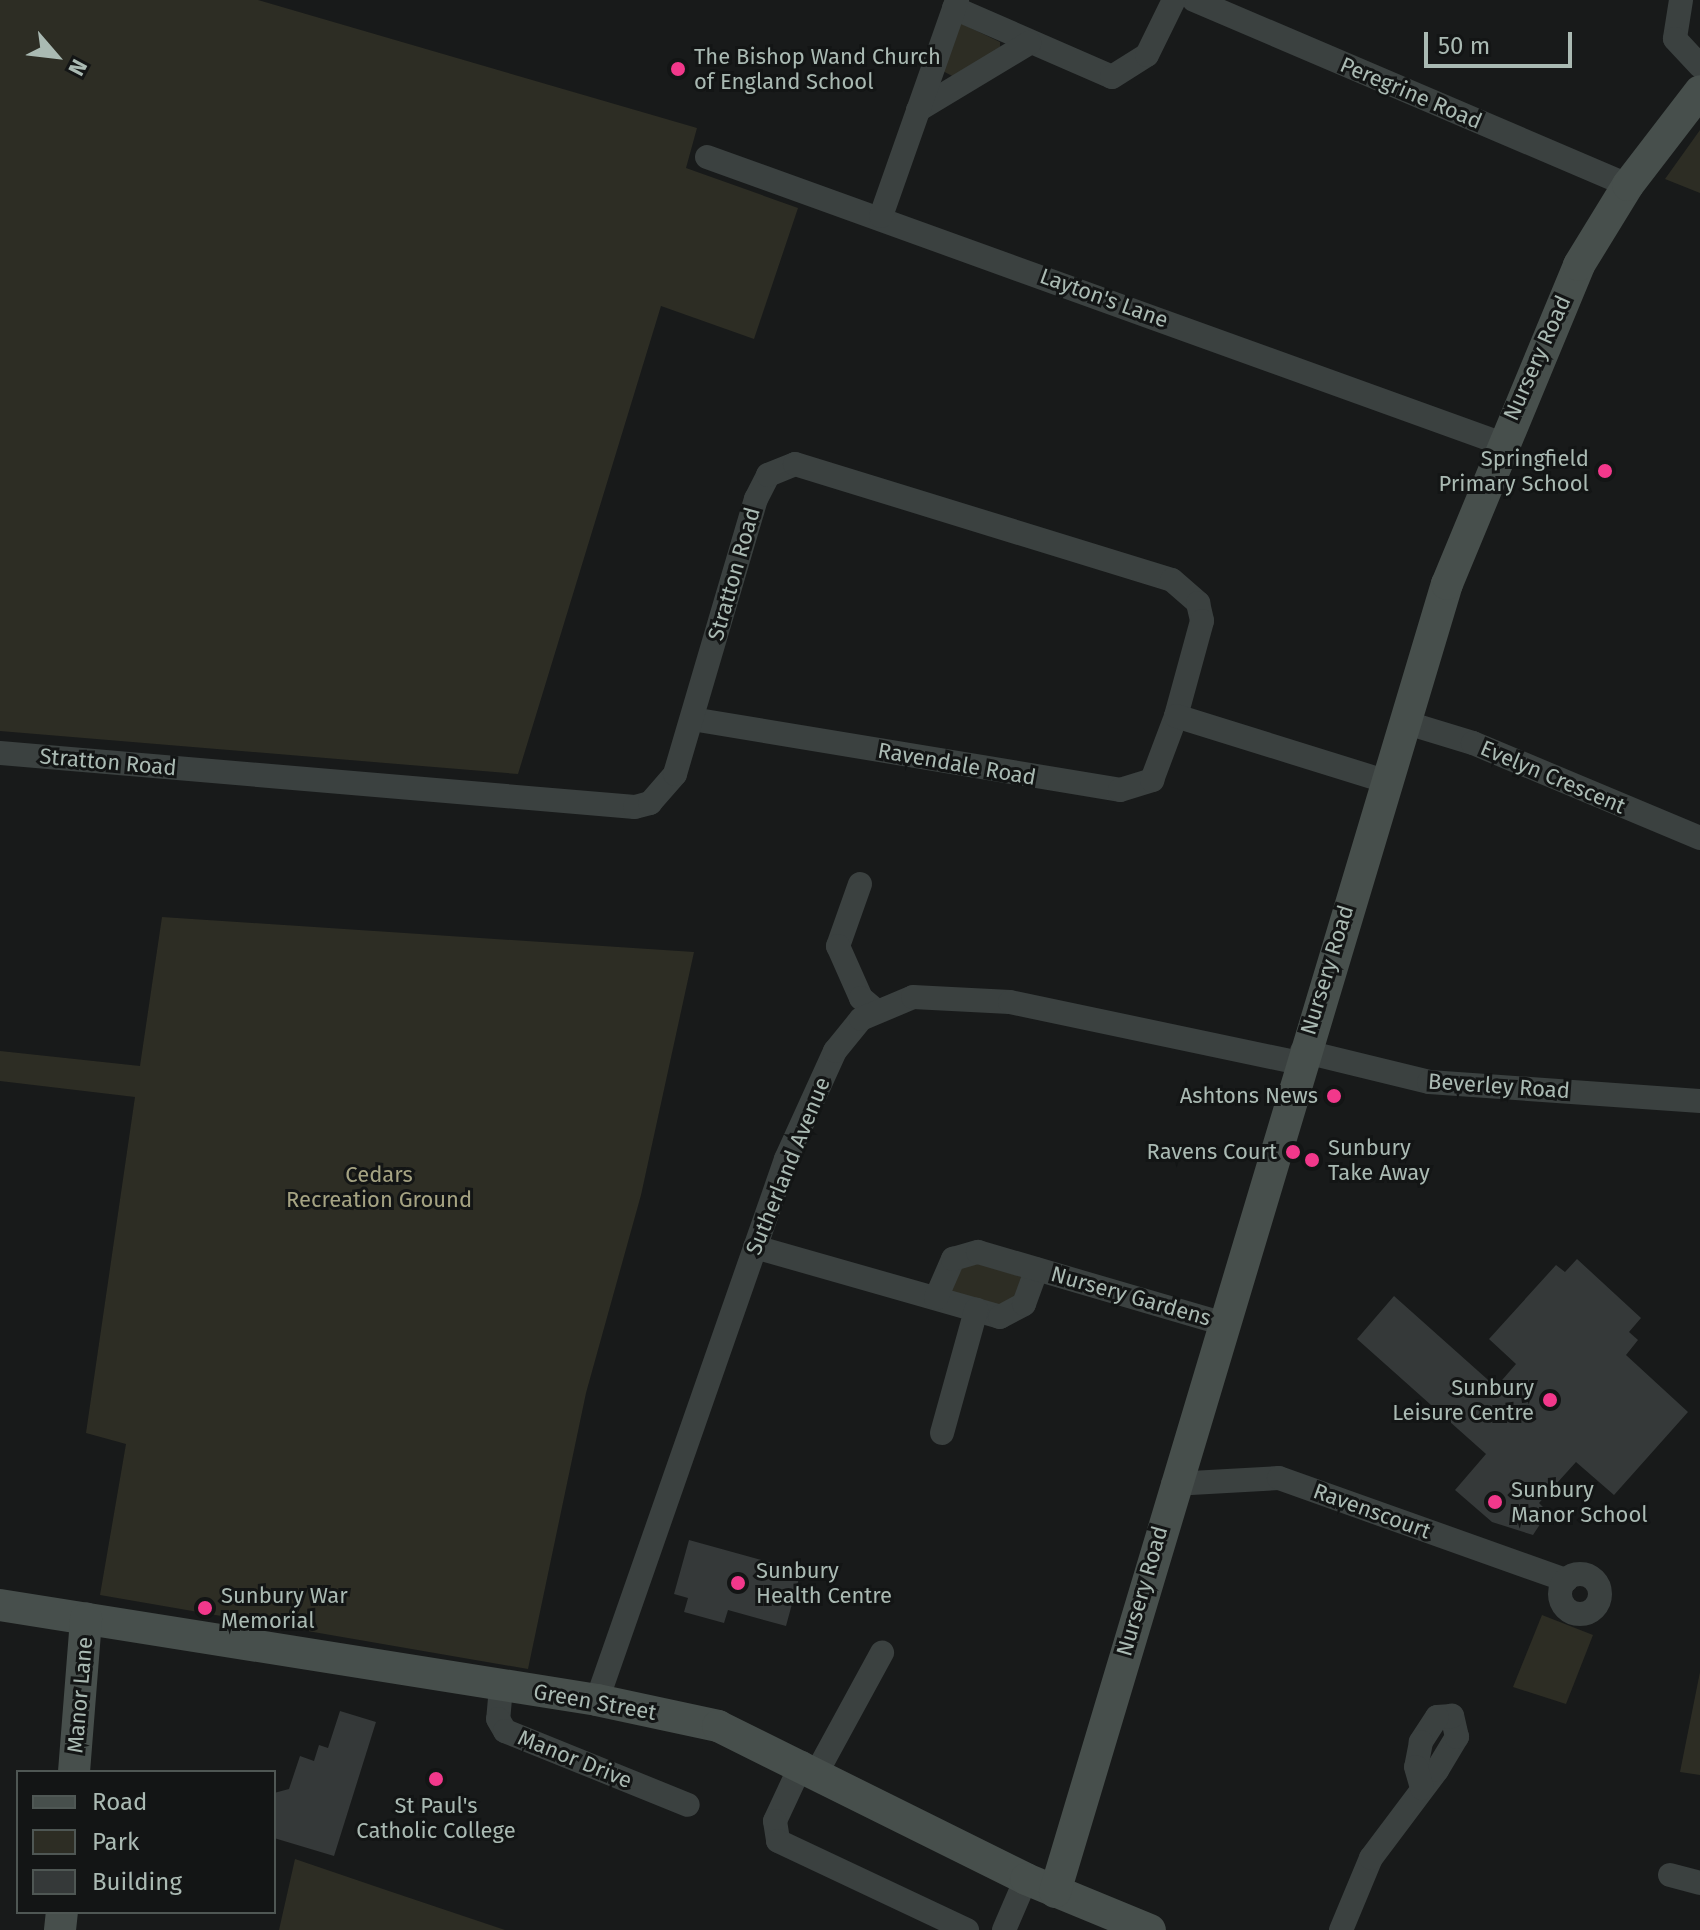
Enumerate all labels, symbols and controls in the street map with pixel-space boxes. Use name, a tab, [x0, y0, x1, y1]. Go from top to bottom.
north arrow	[16, 16, 96, 96]
scale bar	[1428, 16, 1576, 66]
text: 50 m	[1438, 32, 1490, 60]
place label: The Bishop Wand Church of England School	[694, 43, 941, 94]
street label: Peregrine Road	[1336, 51, 1486, 135]
text: N	[62, 55, 93, 80]
marker: The Bishop Wand Church of England School	[669, 60, 687, 78]
street label: Layton's Lane	[1036, 263, 1172, 333]
street label: Nursery Road	[1498, 291, 1576, 425]
place label: Springfield Primary School	[1438, 445, 1589, 496]
marker: Springfield Primary School	[1596, 462, 1614, 480]
street label: Stratton Road	[702, 504, 766, 644]
street label: Evelyn Crescent	[1477, 735, 1629, 819]
street label: Ravendale Road	[876, 737, 1038, 791]
street label: Stratton Road	[38, 743, 178, 781]
street label: Nursery Road	[1295, 902, 1359, 1038]
street label: Beverley Road	[1427, 1068, 1571, 1104]
street label: Sutherland Avenue	[740, 1073, 836, 1259]
place label: Ashtons News	[1180, 1083, 1318, 1109]
marker: Ashtons News	[1325, 1087, 1343, 1105]
place label: Sunbury Take Away	[1328, 1134, 1430, 1186]
place label: Ravens Court	[1147, 1139, 1277, 1165]
marker: Ravens Court	[1284, 1143, 1302, 1161]
marker: Sunbury Take Away	[1303, 1151, 1321, 1169]
park label: Cedars Recreation Ground	[286, 1161, 472, 1212]
street label: Nursery Gardens	[1048, 1261, 1214, 1331]
place label: Sunbury Leisure Centre	[1392, 1374, 1534, 1426]
marker: Sunbury Leisure Centre	[1541, 1391, 1559, 1409]
place label: Sunbury Manor School	[1511, 1476, 1648, 1528]
street label: Ravenscourt	[1310, 1478, 1434, 1544]
marker: Sunbury Manor School	[1486, 1493, 1504, 1511]
street label: Nursery Road	[1111, 1523, 1173, 1659]
place label: Sunbury Health Centre	[756, 1557, 892, 1608]
marker: Sunbury Health Centre	[727, 1572, 749, 1594]
place label: Sunbury War Memorial	[221, 1582, 348, 1634]
marker: Sunbury War Memorial	[196, 1599, 214, 1617]
street label: Manor Lane	[62, 1636, 98, 1754]
street label: Green Street	[532, 1678, 658, 1726]
street label: Manor Drive	[514, 1724, 636, 1794]
legend	[16, 1770, 276, 1914]
marker: St Paul's Catholic College	[427, 1770, 445, 1788]
text: Road	[92, 1788, 147, 1816]
place label: St Paul's Catholic College	[356, 1792, 516, 1844]
text: Park	[92, 1828, 139, 1856]
text: Building	[92, 1868, 182, 1896]

